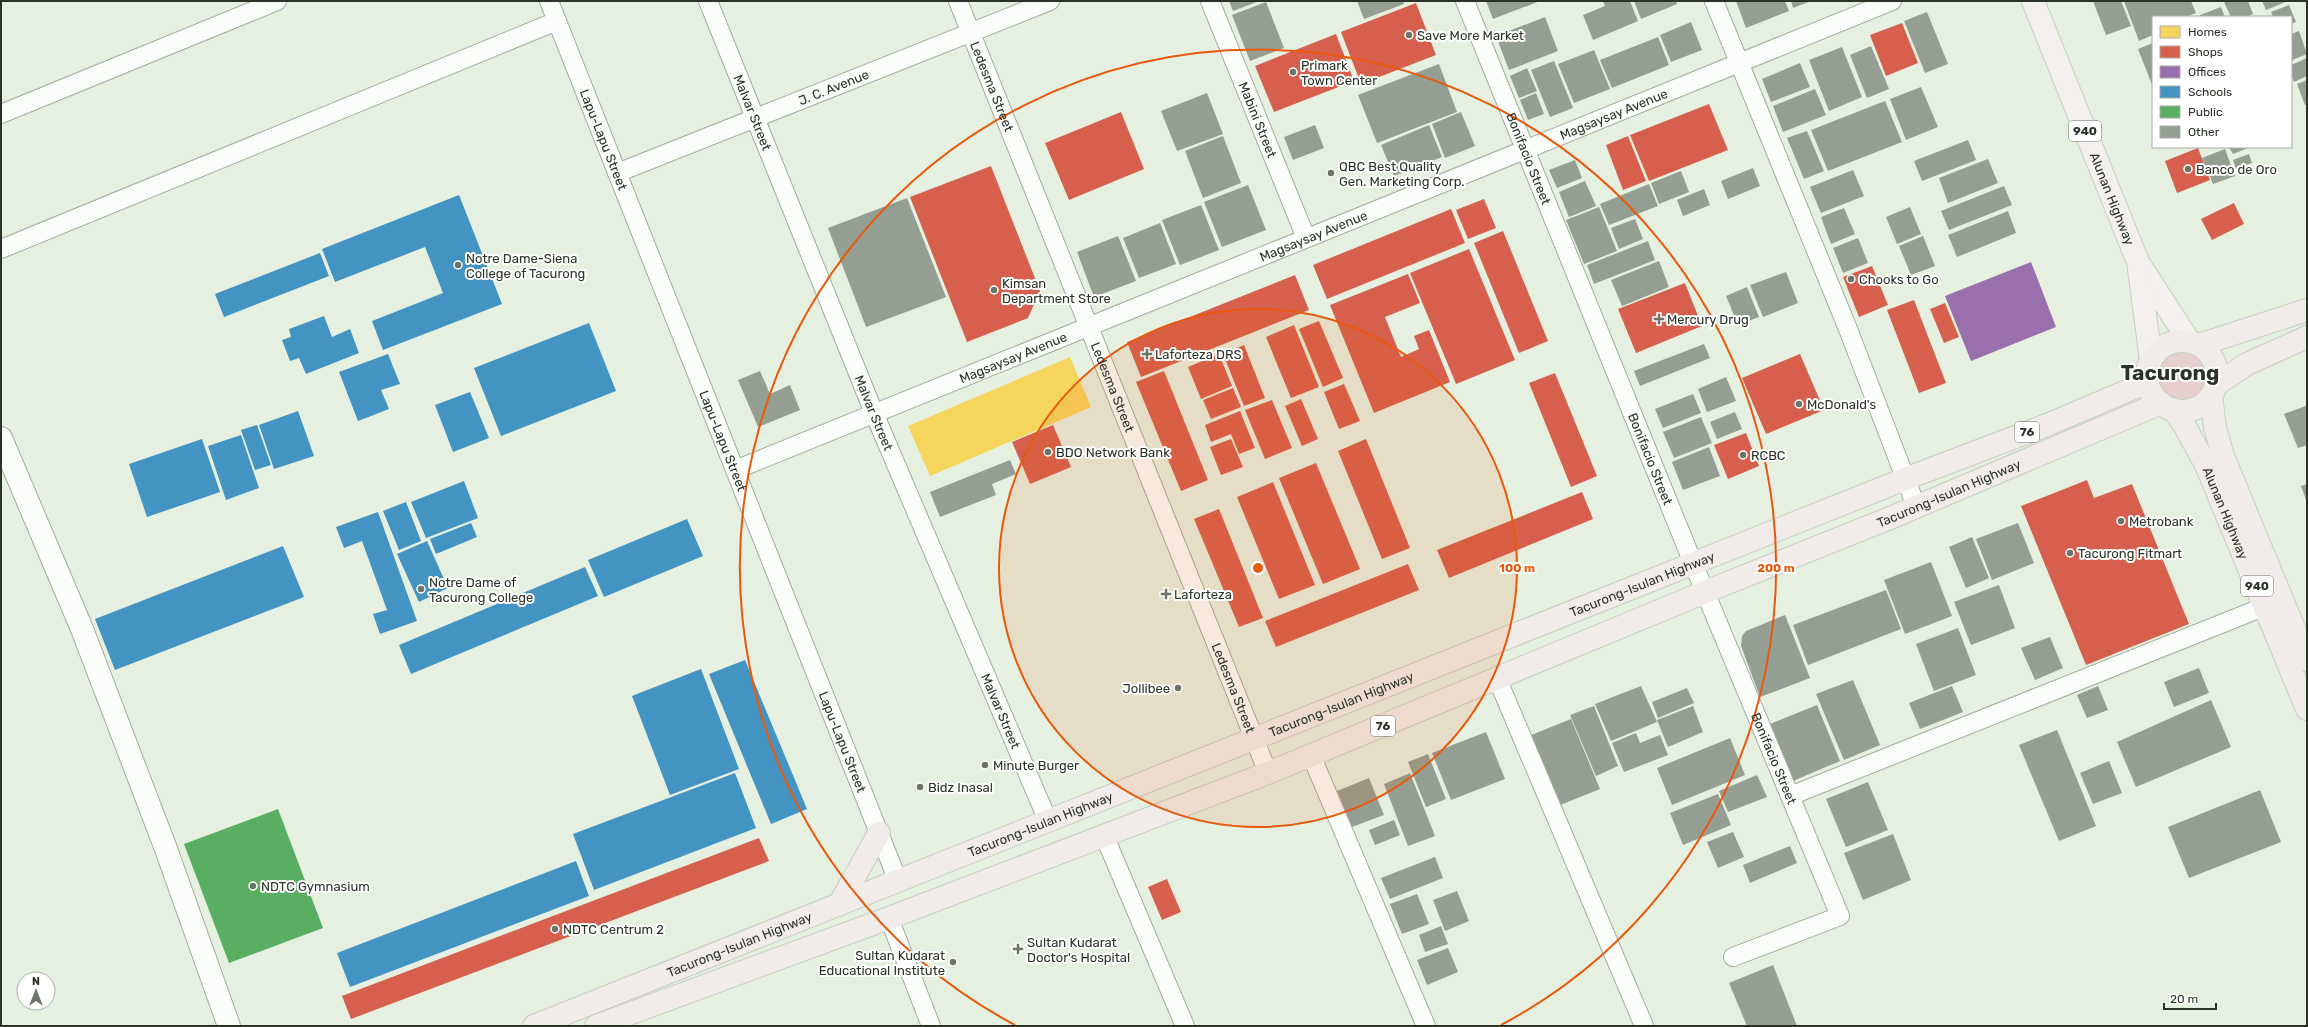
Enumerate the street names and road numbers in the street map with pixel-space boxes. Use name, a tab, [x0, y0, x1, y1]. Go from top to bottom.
street label: Ledesma Street	[967, 39, 1017, 134]
street label: J. C. Avenue	[796, 66, 871, 108]
street label: Malvar Street	[731, 72, 775, 152]
street label: Mabini Street	[1236, 80, 1280, 160]
street label: Magsaysay Avenue	[1558, 85, 1670, 142]
street label: Lapu-Lapu Street	[577, 87, 631, 192]
street label: Bonifacio Street	[1504, 110, 1554, 207]
road number: 940	[2069, 121, 2101, 141]
street label: Alunan Highway	[2087, 150, 2138, 247]
street label: Magsaysay Avenue	[1257, 207, 1369, 264]
street label: Magsaysay Avenue	[957, 329, 1069, 386]
street label: Ledesma Street	[1088, 340, 1138, 434]
street label: Malvar Street	[852, 373, 897, 453]
street label: Lapu-Lapu Street	[697, 388, 750, 493]
street label: Bonifacio Street	[1625, 411, 1676, 507]
road number: 76	[2015, 422, 2039, 442]
street label: Tacurong-Isulan Highway	[1875, 456, 2023, 530]
street label: Alunan Highway	[2200, 465, 2252, 561]
street label: Tacurong-Isulan Highway	[1567, 548, 1717, 620]
road number: 940	[2241, 576, 2273, 596]
street label: Ledesma Street	[1209, 640, 1259, 735]
street label: Tacurong-Isulan Highway	[1267, 668, 1416, 740]
street label: Malvar Street	[978, 671, 1024, 751]
street label: Lapu-Lapu Street	[816, 689, 870, 794]
street label: Bonifacio Street	[1749, 710, 1800, 806]
road number: 76	[1371, 716, 1395, 736]
street label: Tacurong-Isulan Highway	[966, 788, 1115, 860]
street label: Tacurong-Isulan Highway	[665, 908, 814, 980]

